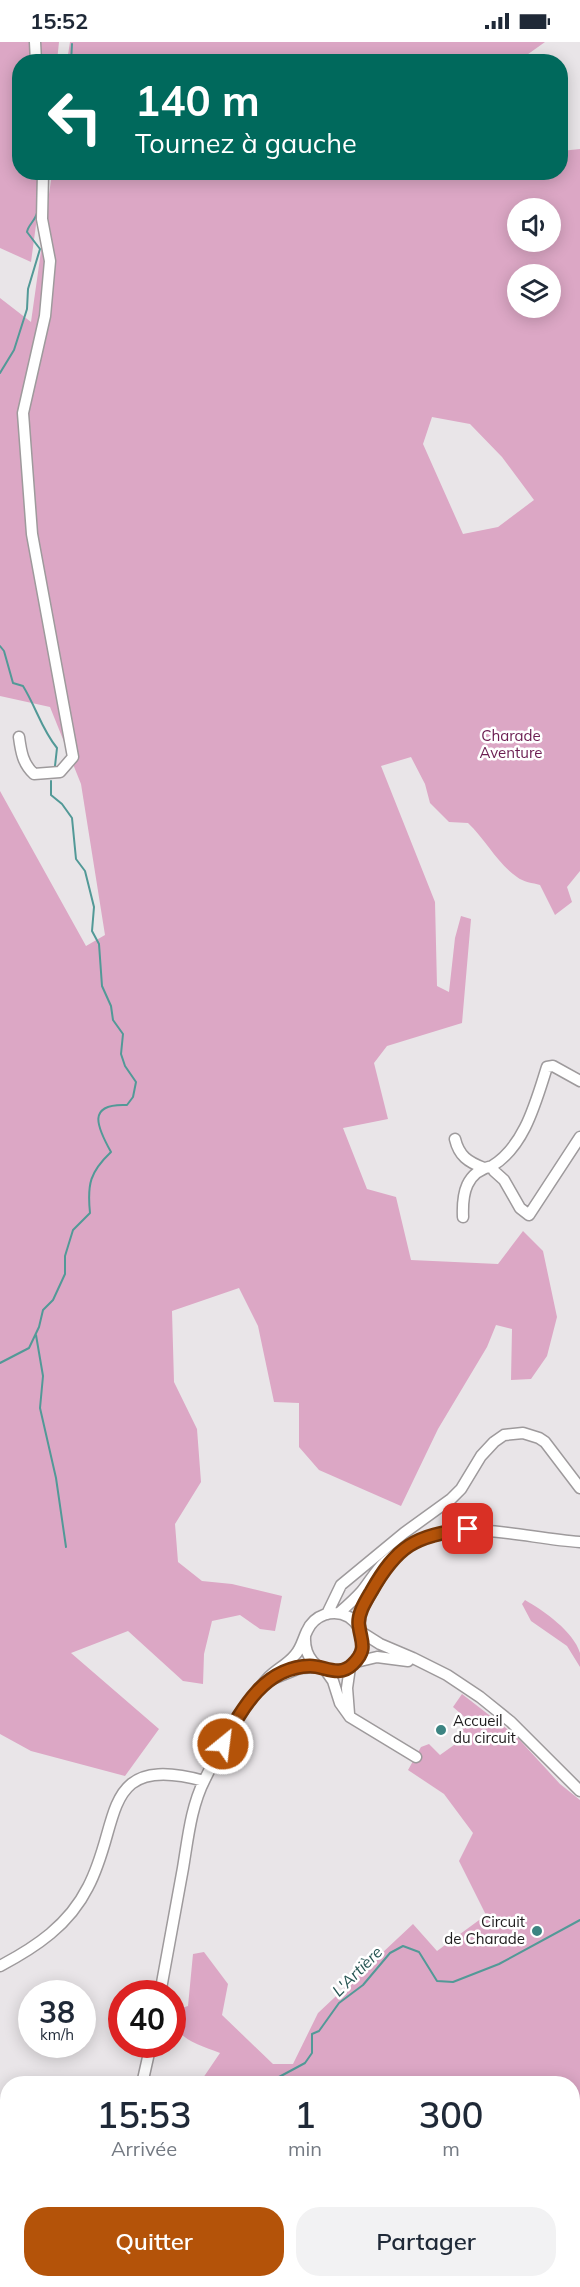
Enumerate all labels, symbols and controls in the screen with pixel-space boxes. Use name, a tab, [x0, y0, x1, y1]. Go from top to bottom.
text: 15:52	[30, 7, 88, 35]
text: 140 m	[135, 74, 260, 127]
icon: left	[36, 78, 114, 156]
text: Tournez à gauche	[135, 126, 357, 160]
map controls	[507, 198, 561, 318]
button: sound	[507, 198, 561, 252]
button: layers	[507, 264, 561, 318]
park label: Charade Aventure	[480, 726, 542, 762]
pin	[442, 1503, 493, 1554]
icon: arrive	[451, 1512, 484, 1545]
place label: Accueil du circuit	[453, 1711, 516, 1747]
position arrow	[191, 1712, 255, 1776]
marker: Accueil du circuit	[434, 1723, 448, 1737]
place label: Circuit de Charade	[444, 1912, 525, 1948]
marker: Circuit de Charade	[530, 1924, 544, 1938]
water label: L'Artière	[328, 1942, 386, 2000]
speed limit sign: 40	[108, 1980, 186, 2058]
text: 38	[39, 1993, 75, 2031]
text: km/h	[40, 2025, 74, 2044]
text: 15:53	[97, 2092, 191, 2137]
text: 1	[294, 2092, 316, 2137]
text: 300	[419, 2092, 483, 2137]
text: Arrivée	[111, 2136, 177, 2161]
text: min	[288, 2136, 322, 2161]
text: m	[442, 2136, 460, 2161]
button: Quitter	[24, 2207, 284, 2276]
button: Partager	[296, 2207, 556, 2276]

